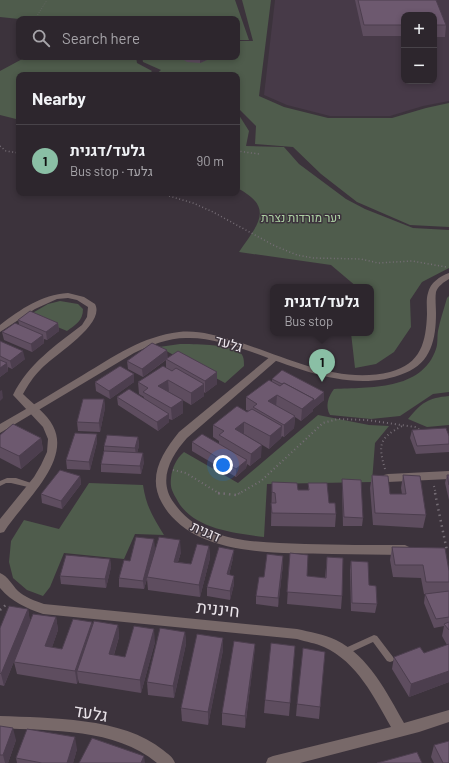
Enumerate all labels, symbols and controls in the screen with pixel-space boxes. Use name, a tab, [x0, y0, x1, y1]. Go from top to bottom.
map controls	[401, 12, 437, 84]
button: +	[401, 12, 437, 48]
search box	[16, 16, 240, 60]
icon: search	[30, 27, 52, 49]
text: Search here	[62, 29, 140, 47]
button: −	[401, 48, 437, 84]
text: Nearby	[32, 88, 86, 108]
text: גלעד/דגנית	[70, 141, 145, 159]
text: 1	[43, 153, 47, 169]
text: 90 m	[197, 153, 224, 169]
text: Bus stop · גלעד	[70, 163, 153, 179]
park label: יער מורדות נצרת	[261, 210, 341, 224]
popup	[270, 284, 374, 336]
text: גלעד/דגנית	[284, 292, 360, 310]
text: Bus stop	[284, 313, 333, 329]
street label: גלעד	[213, 331, 245, 355]
pin: 1	[309, 349, 335, 382]
your location	[213, 455, 233, 475]
street label: דגנית	[188, 517, 224, 545]
street label: חיננית	[195, 596, 241, 620]
street label: גלעד	[73, 699, 109, 725]

